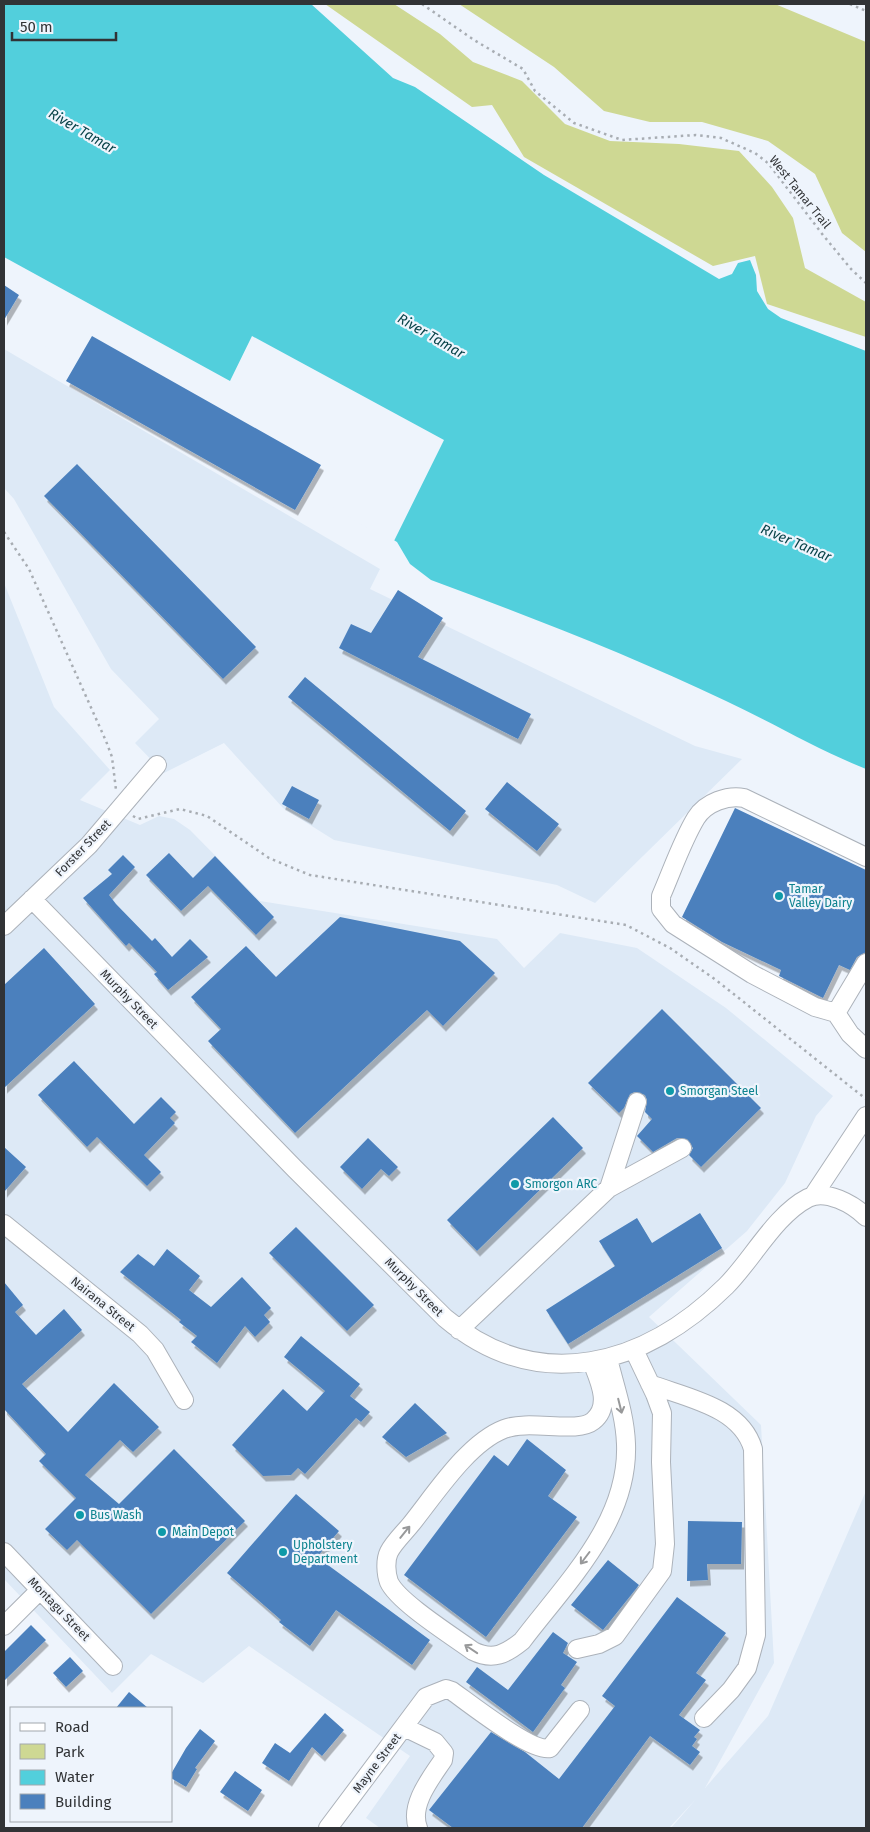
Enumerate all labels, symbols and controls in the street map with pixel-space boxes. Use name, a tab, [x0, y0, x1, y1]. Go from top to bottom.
scale bar	[12, 10, 116, 42]
text: 50 m	[20, 18, 53, 36]
water label: River Tamar	[45, 105, 119, 157]
street label: West Tamar Trail	[766, 153, 834, 232]
water label: River Tamar	[394, 310, 468, 362]
water label: River Tamar	[758, 521, 834, 566]
street label: Forster Street	[52, 816, 114, 879]
place label: Tamar Valley Dairy	[789, 882, 852, 910]
marker: Tamar Valley Dairy	[773, 890, 785, 902]
street label: Murphy Street	[97, 967, 161, 1032]
place label: Smorgan Steel	[680, 1084, 759, 1098]
marker: Smorgan Steel	[664, 1085, 676, 1097]
place label: Smorgon ARC	[525, 1177, 598, 1191]
marker: Smorgon ARC	[509, 1178, 521, 1190]
street label: Murphy Street	[382, 1255, 447, 1320]
street label: Nairana Street	[68, 1274, 138, 1334]
one-way arrow	[616, 1398, 625, 1414]
place label: Bus Wash	[90, 1508, 142, 1522]
marker: Bus Wash	[74, 1509, 86, 1521]
place label: Main Depot	[172, 1525, 235, 1539]
marker: Main Depot	[156, 1526, 168, 1538]
one-way arrow	[400, 1526, 411, 1539]
place label: Upholstery Department	[293, 1538, 359, 1566]
marker: Upholstery Department	[277, 1546, 289, 1558]
one-way arrow	[579, 1551, 590, 1564]
street label: Montagu Street	[25, 1574, 93, 1644]
one-way arrow	[464, 1644, 478, 1654]
legend	[10, 1707, 172, 1822]
text: Road	[55, 1718, 90, 1736]
street label: Mayne Street	[350, 1730, 404, 1796]
text: Park	[55, 1743, 85, 1761]
text: Water	[55, 1768, 94, 1786]
text: Building	[55, 1793, 111, 1811]

